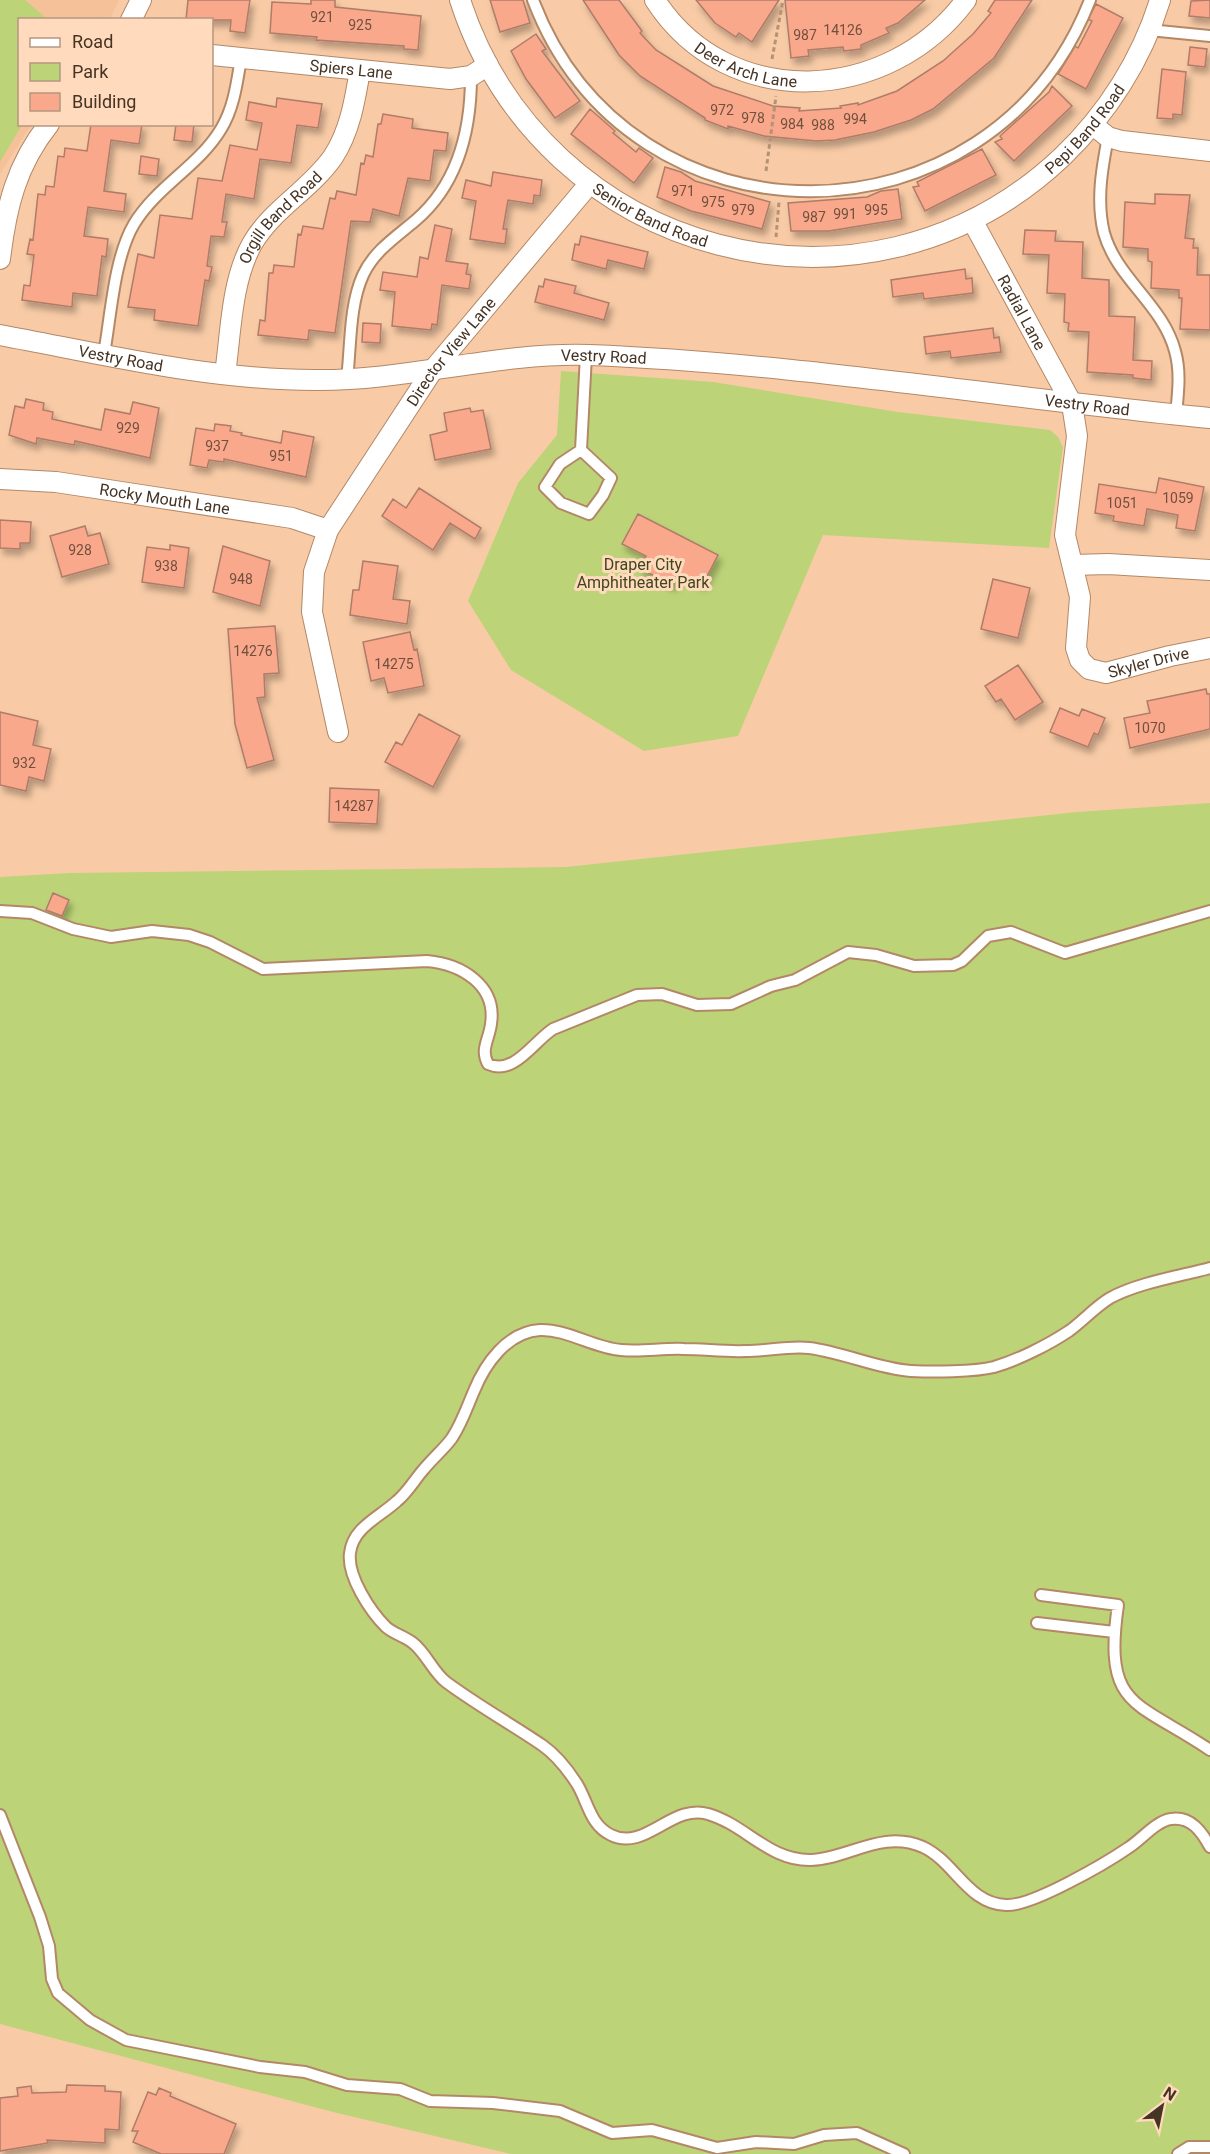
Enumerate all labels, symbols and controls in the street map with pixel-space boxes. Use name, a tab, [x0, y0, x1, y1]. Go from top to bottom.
house number: 921	[310, 9, 334, 25]
house number: 925	[348, 17, 372, 33]
legend	[18, 18, 213, 126]
house number: 14126	[823, 22, 863, 38]
house number: 987	[793, 27, 817, 43]
text: Road	[72, 31, 113, 52]
street label: Deer Arch Lane	[691, 38, 798, 91]
street label: Spiers Lane	[309, 56, 394, 83]
text: Park	[72, 61, 109, 82]
street label: Pepi Band Road	[1041, 81, 1129, 178]
text: Building	[72, 91, 136, 112]
house number: 972	[710, 102, 734, 118]
house number: 978	[741, 110, 765, 126]
house number: 994	[843, 111, 867, 127]
house number: 984	[780, 116, 804, 132]
house number: 988	[811, 117, 835, 133]
street label: Orgill Band Road	[235, 168, 326, 267]
street label: Senior Band Road	[589, 179, 710, 251]
house number: 971	[671, 183, 695, 199]
house number: 975	[701, 194, 725, 210]
house number: 979	[731, 202, 755, 218]
house number: 995	[864, 202, 888, 218]
house number: 991	[833, 206, 857, 222]
house number: 987	[802, 209, 826, 225]
street label: Radial Lane	[994, 272, 1050, 353]
street label: Director View Lane	[403, 294, 500, 410]
street label: Vestry Road	[77, 341, 164, 376]
street label: Vestry Road	[561, 346, 647, 368]
street label: Vestry Road	[1043, 391, 1131, 420]
house number: 929	[116, 420, 140, 436]
house number: 937	[205, 438, 229, 454]
house number: 951	[269, 448, 293, 464]
street label: Rocky Mouth Lane	[98, 480, 231, 518]
house number: 1059	[1162, 490, 1194, 506]
house number: 1051	[1106, 495, 1138, 511]
house number: 928	[68, 542, 92, 558]
park label: Draper City Amphitheater Park	[577, 555, 710, 592]
house number: 938	[154, 558, 178, 574]
house number: 948	[229, 571, 253, 587]
house number: 14276	[233, 643, 273, 659]
street label: Skyler Drive	[1106, 643, 1191, 682]
house number: 14275	[374, 656, 414, 672]
house number: 1070	[1134, 720, 1166, 736]
house number: 932	[12, 755, 36, 771]
house number: 14287	[334, 798, 374, 814]
north arrow	[1132, 2076, 1192, 2136]
text: N	[1160, 2083, 1180, 2105]

